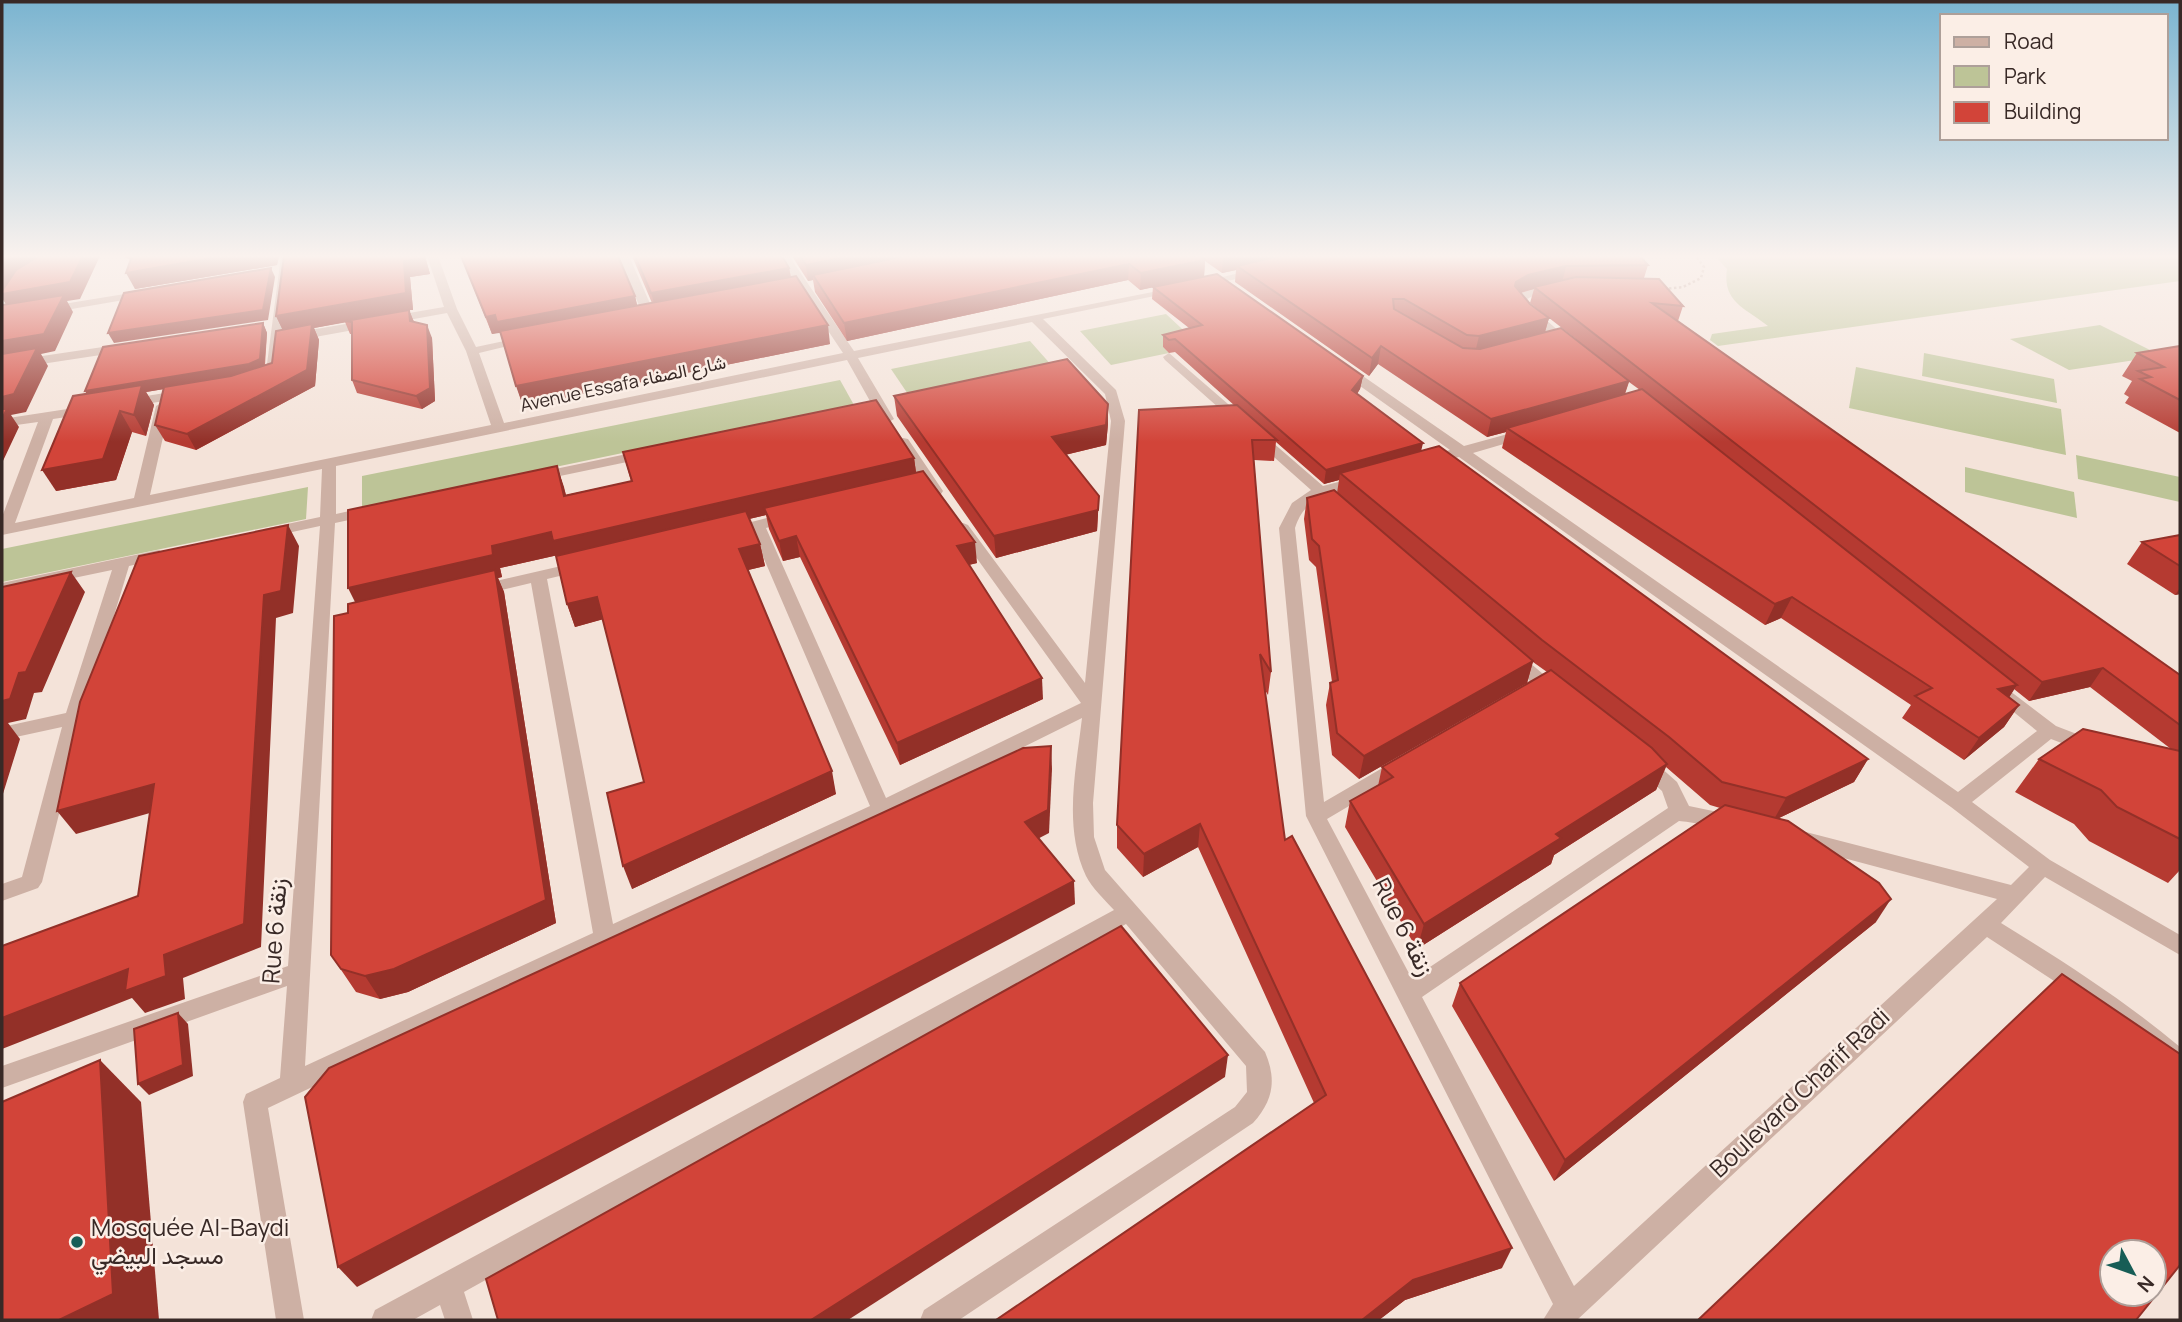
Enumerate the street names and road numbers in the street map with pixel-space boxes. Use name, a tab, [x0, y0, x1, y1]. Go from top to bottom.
street label: Avenue Essafa شارع الصفاء	[518, 349, 728, 418]
street label: Rue 6 زنقة	[1366, 872, 1443, 981]
street label: Rue 6 زنقة	[253, 877, 294, 985]
street label: Boulevard Charif Radi	[1702, 1000, 1896, 1184]

